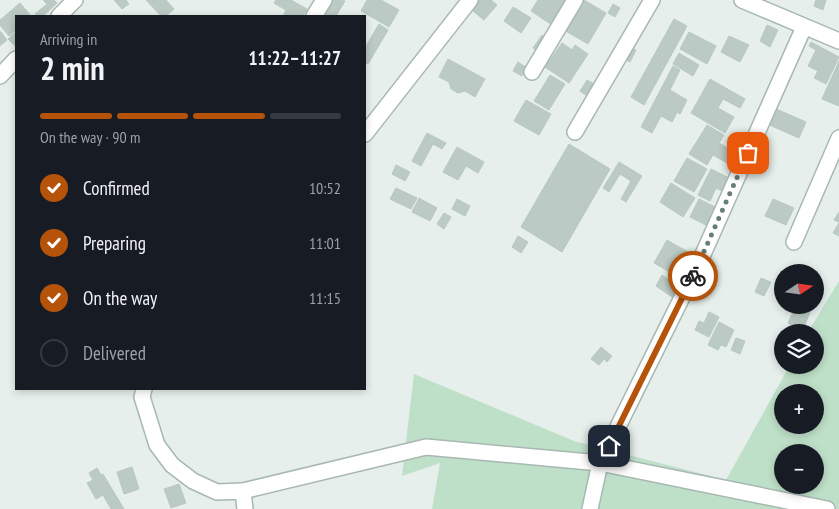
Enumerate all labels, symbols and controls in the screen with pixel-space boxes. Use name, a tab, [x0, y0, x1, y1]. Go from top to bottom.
text: Arriving in	[40, 29, 97, 49]
text: 11:22–11:27	[248, 46, 341, 70]
text: 2 min	[40, 47, 105, 89]
text: On the way · 90 m	[40, 127, 140, 147]
pin	[727, 132, 769, 174]
icon: bag	[734, 139, 762, 167]
icon: check	[40, 174, 68, 202]
text: Confirmed	[83, 176, 150, 200]
text: 10:52	[309, 178, 341, 198]
icon: check	[40, 229, 68, 257]
text: Preparing	[83, 231, 146, 255]
text: 11:01	[309, 233, 341, 253]
courier	[668, 251, 718, 301]
icon: bike	[679, 262, 707, 290]
north arrow	[774, 264, 824, 314]
map controls	[774, 264, 824, 494]
icon: check	[40, 284, 68, 312]
text: On the way	[83, 286, 157, 310]
text: 11:15	[309, 288, 341, 308]
button: layers	[774, 324, 824, 374]
text: Delivered	[83, 341, 146, 365]
button: +	[774, 384, 824, 434]
pin	[588, 425, 630, 467]
icon: home	[595, 432, 623, 460]
button: −	[774, 444, 824, 494]

